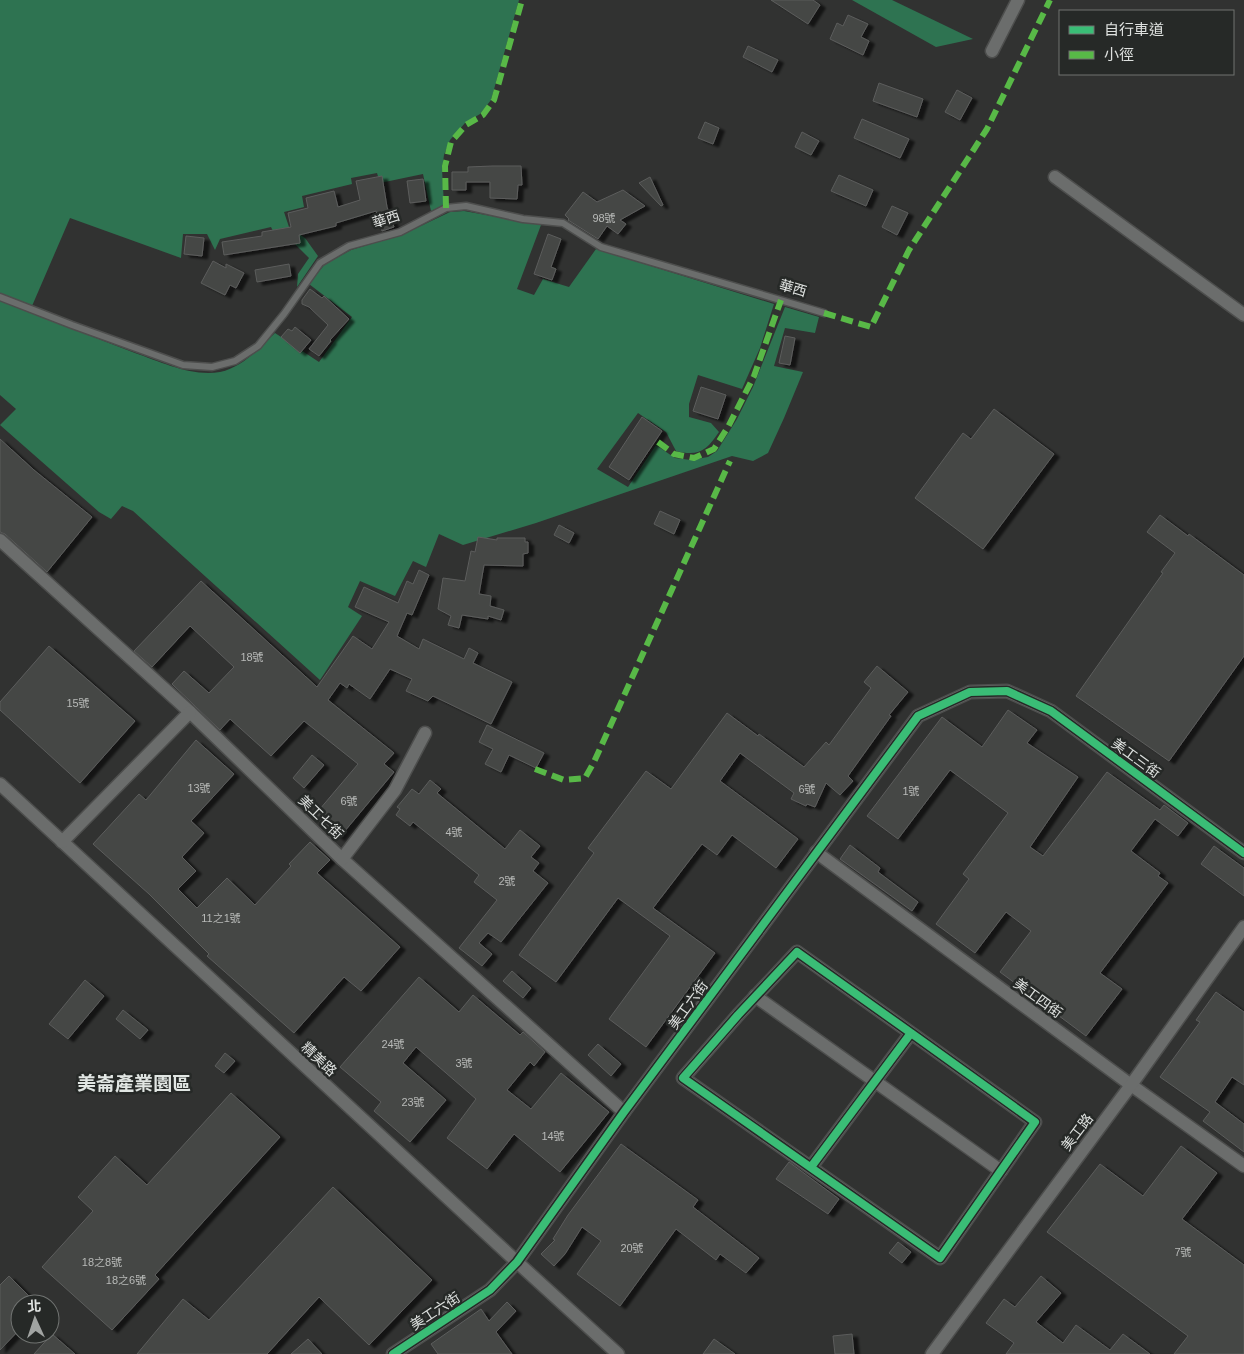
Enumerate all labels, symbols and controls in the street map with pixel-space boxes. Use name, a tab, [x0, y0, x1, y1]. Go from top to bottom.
legend	[1059, 10, 1234, 75]
text: 自行車道	[1104, 21, 1164, 38]
text: 小徑	[1104, 46, 1134, 63]
street label: 華西	[370, 207, 402, 231]
house number: 98號	[592, 212, 616, 224]
street label: 華西	[777, 276, 809, 300]
house number: 18號	[240, 651, 264, 663]
house number: 15號	[66, 697, 90, 709]
street label: 美工三街	[1109, 735, 1163, 781]
house number: 13號	[187, 782, 211, 794]
house number: 6號	[798, 783, 816, 795]
house number: 1號	[902, 785, 920, 797]
street label: 美工七街	[295, 792, 347, 842]
house number: 6號	[340, 795, 358, 807]
house number: 4號	[445, 826, 463, 838]
house number: 2號	[498, 875, 516, 887]
house number: 11之1號	[201, 912, 241, 924]
street label: 美工四街	[1011, 975, 1065, 1021]
street label: 美工六街	[665, 978, 711, 1032]
house number: 24號	[381, 1038, 405, 1050]
street label: 精美路	[298, 1039, 340, 1079]
house number: 3號	[455, 1057, 473, 1069]
district label: 美崙產業園區	[77, 1073, 191, 1094]
house number: 23號	[401, 1096, 425, 1108]
street label: 美工路	[1058, 1110, 1096, 1154]
house number: 14號	[541, 1130, 565, 1142]
house number: 20號	[620, 1242, 644, 1254]
house number: 7號	[1174, 1246, 1192, 1258]
house number: 18之8號	[82, 1256, 122, 1268]
house number: 18之6號	[106, 1274, 146, 1286]
street label: 美工六街	[407, 1289, 463, 1333]
north arrow	[10, 1294, 60, 1344]
text: 北	[27, 1298, 42, 1314]

